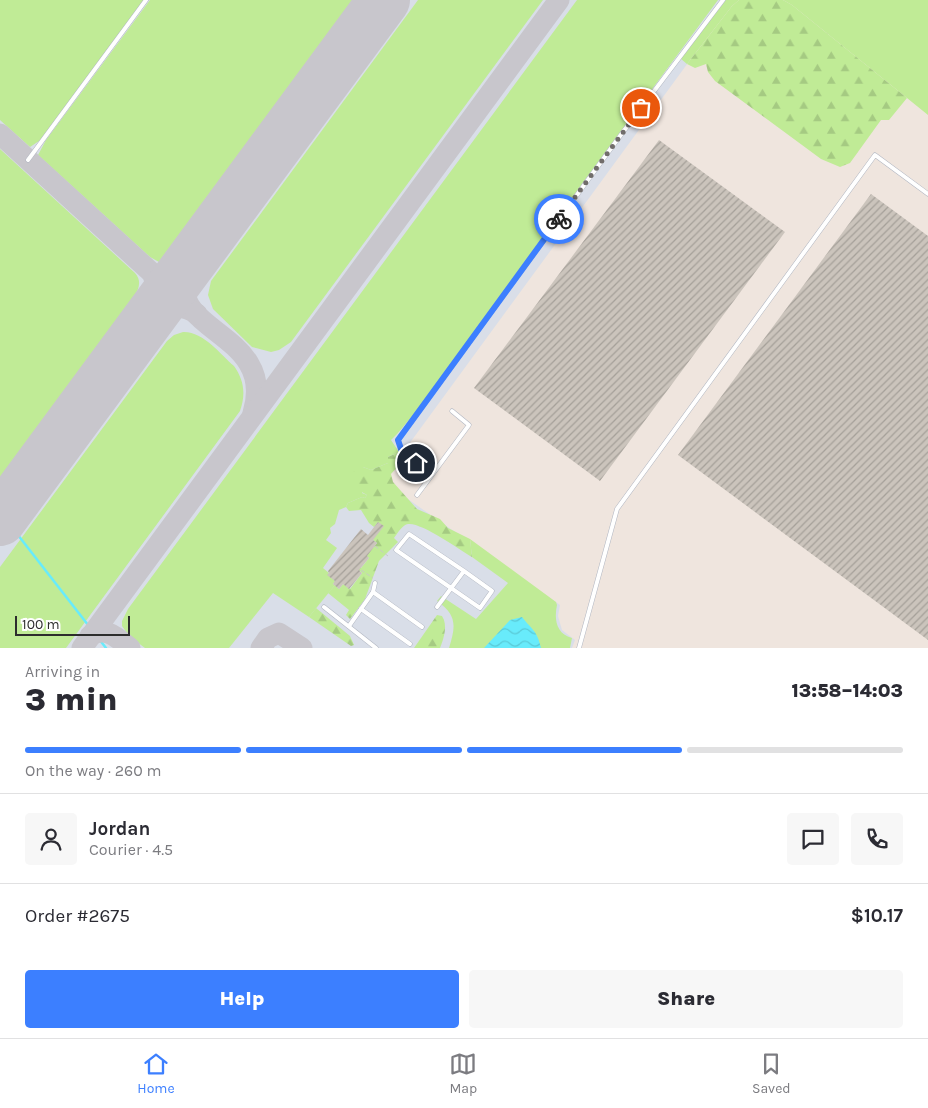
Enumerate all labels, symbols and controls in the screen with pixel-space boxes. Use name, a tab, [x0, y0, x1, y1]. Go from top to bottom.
pin	[620, 87, 662, 129]
icon: bag	[627, 94, 655, 122]
courier	[534, 194, 584, 244]
icon: bike	[545, 205, 573, 233]
pin	[395, 442, 437, 484]
icon: home	[402, 449, 430, 477]
scale bar	[15, 613, 130, 636]
text: 100 m	[22, 616, 60, 633]
text: Arriving in	[25, 662, 100, 681]
text: 13:58–14:03	[792, 680, 903, 702]
text: 3 min	[25, 681, 118, 718]
text: On the way · 260 m	[25, 761, 161, 780]
button: person	[25, 813, 77, 865]
button: chat	[787, 813, 839, 865]
button: phone	[851, 813, 903, 865]
text: Jordan	[89, 818, 150, 840]
text: Courier · 4.5	[89, 840, 173, 859]
text: Order #2675	[25, 905, 130, 927]
text: $10.17	[851, 905, 903, 927]
button: Help	[25, 970, 459, 1028]
button: Share	[469, 970, 903, 1028]
tab: Home	[137, 1050, 175, 1097]
tab: Map	[449, 1050, 477, 1097]
tab: Saved	[752, 1050, 791, 1097]

